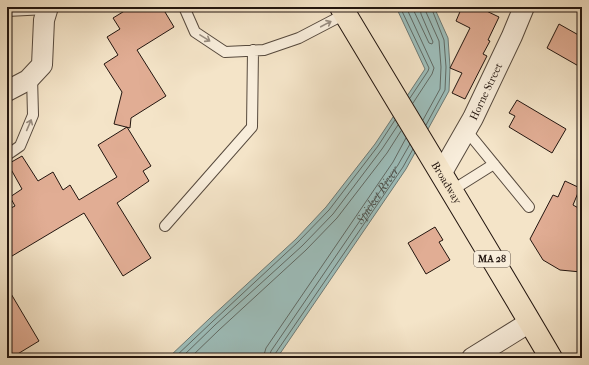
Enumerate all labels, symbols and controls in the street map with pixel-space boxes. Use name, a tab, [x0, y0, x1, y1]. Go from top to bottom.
one-way arrow	[319, 20, 331, 27]
one-way arrow	[199, 35, 211, 43]
street label: Horne Street	[466, 61, 505, 122]
one-way arrow	[26, 119, 33, 131]
street label: Broadway	[429, 159, 465, 207]
water label: Spicket River	[352, 162, 403, 227]
road number: MA 28	[474, 251, 510, 267]

